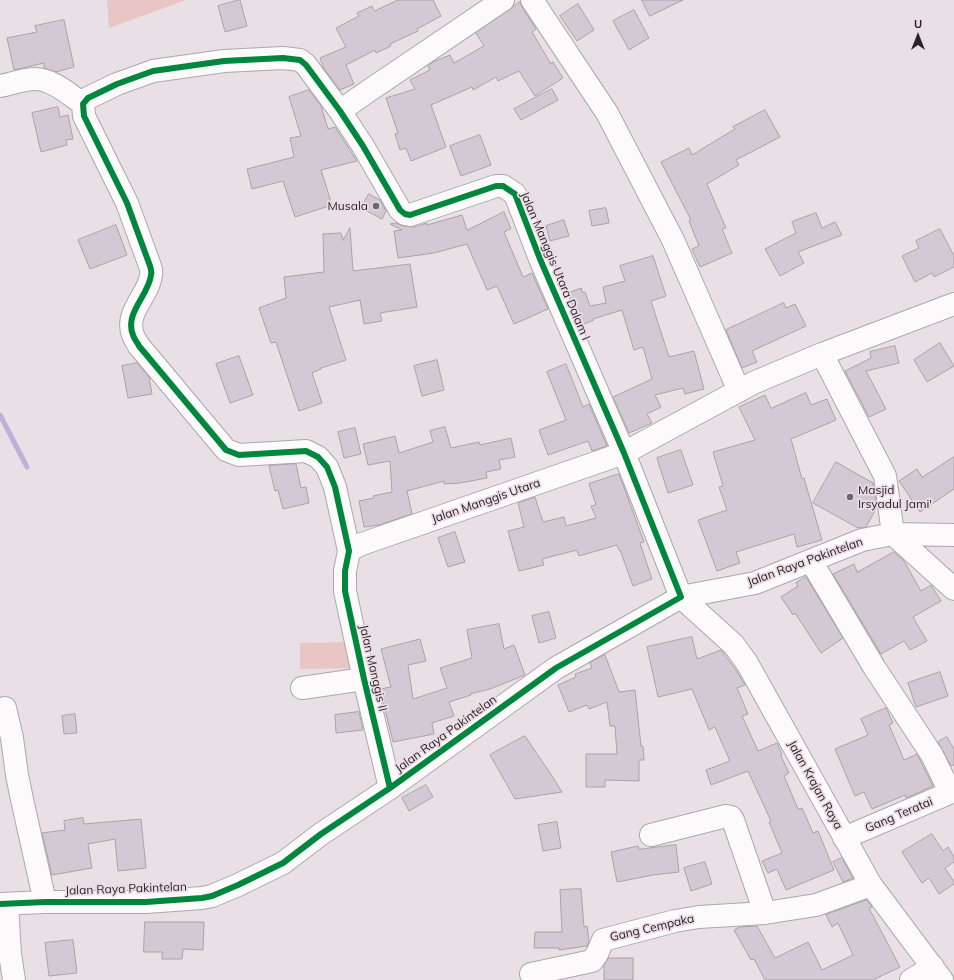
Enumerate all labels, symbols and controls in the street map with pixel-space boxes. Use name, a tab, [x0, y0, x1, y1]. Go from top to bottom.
north arrow	[898, 16, 938, 56]
text: U	[914, 17, 922, 31]
street label: Jalan Manggis Utara Dalam I	[517, 190, 593, 342]
place label: Musala	[328, 199, 368, 213]
marker: Musala	[371, 201, 381, 211]
street label: Jalan Manggis Utara	[430, 476, 542, 526]
place label: Masjid Irsyadul Jami'	[858, 483, 932, 511]
marker: Masjid Irsyadul Jami'	[845, 492, 855, 502]
street label: Jalan Raya Pakintelan	[745, 534, 865, 590]
street label: Jalan Manggis II	[356, 623, 390, 713]
street label: Jalan Raya Pakintelan	[392, 692, 500, 776]
street label: Jalan Krajan Raya	[785, 738, 845, 832]
street label: Gang Teratai	[863, 794, 935, 836]
street label: Jalan Raya Pakintelan	[65, 880, 187, 898]
street label: Gang Cempaka	[609, 911, 695, 945]

